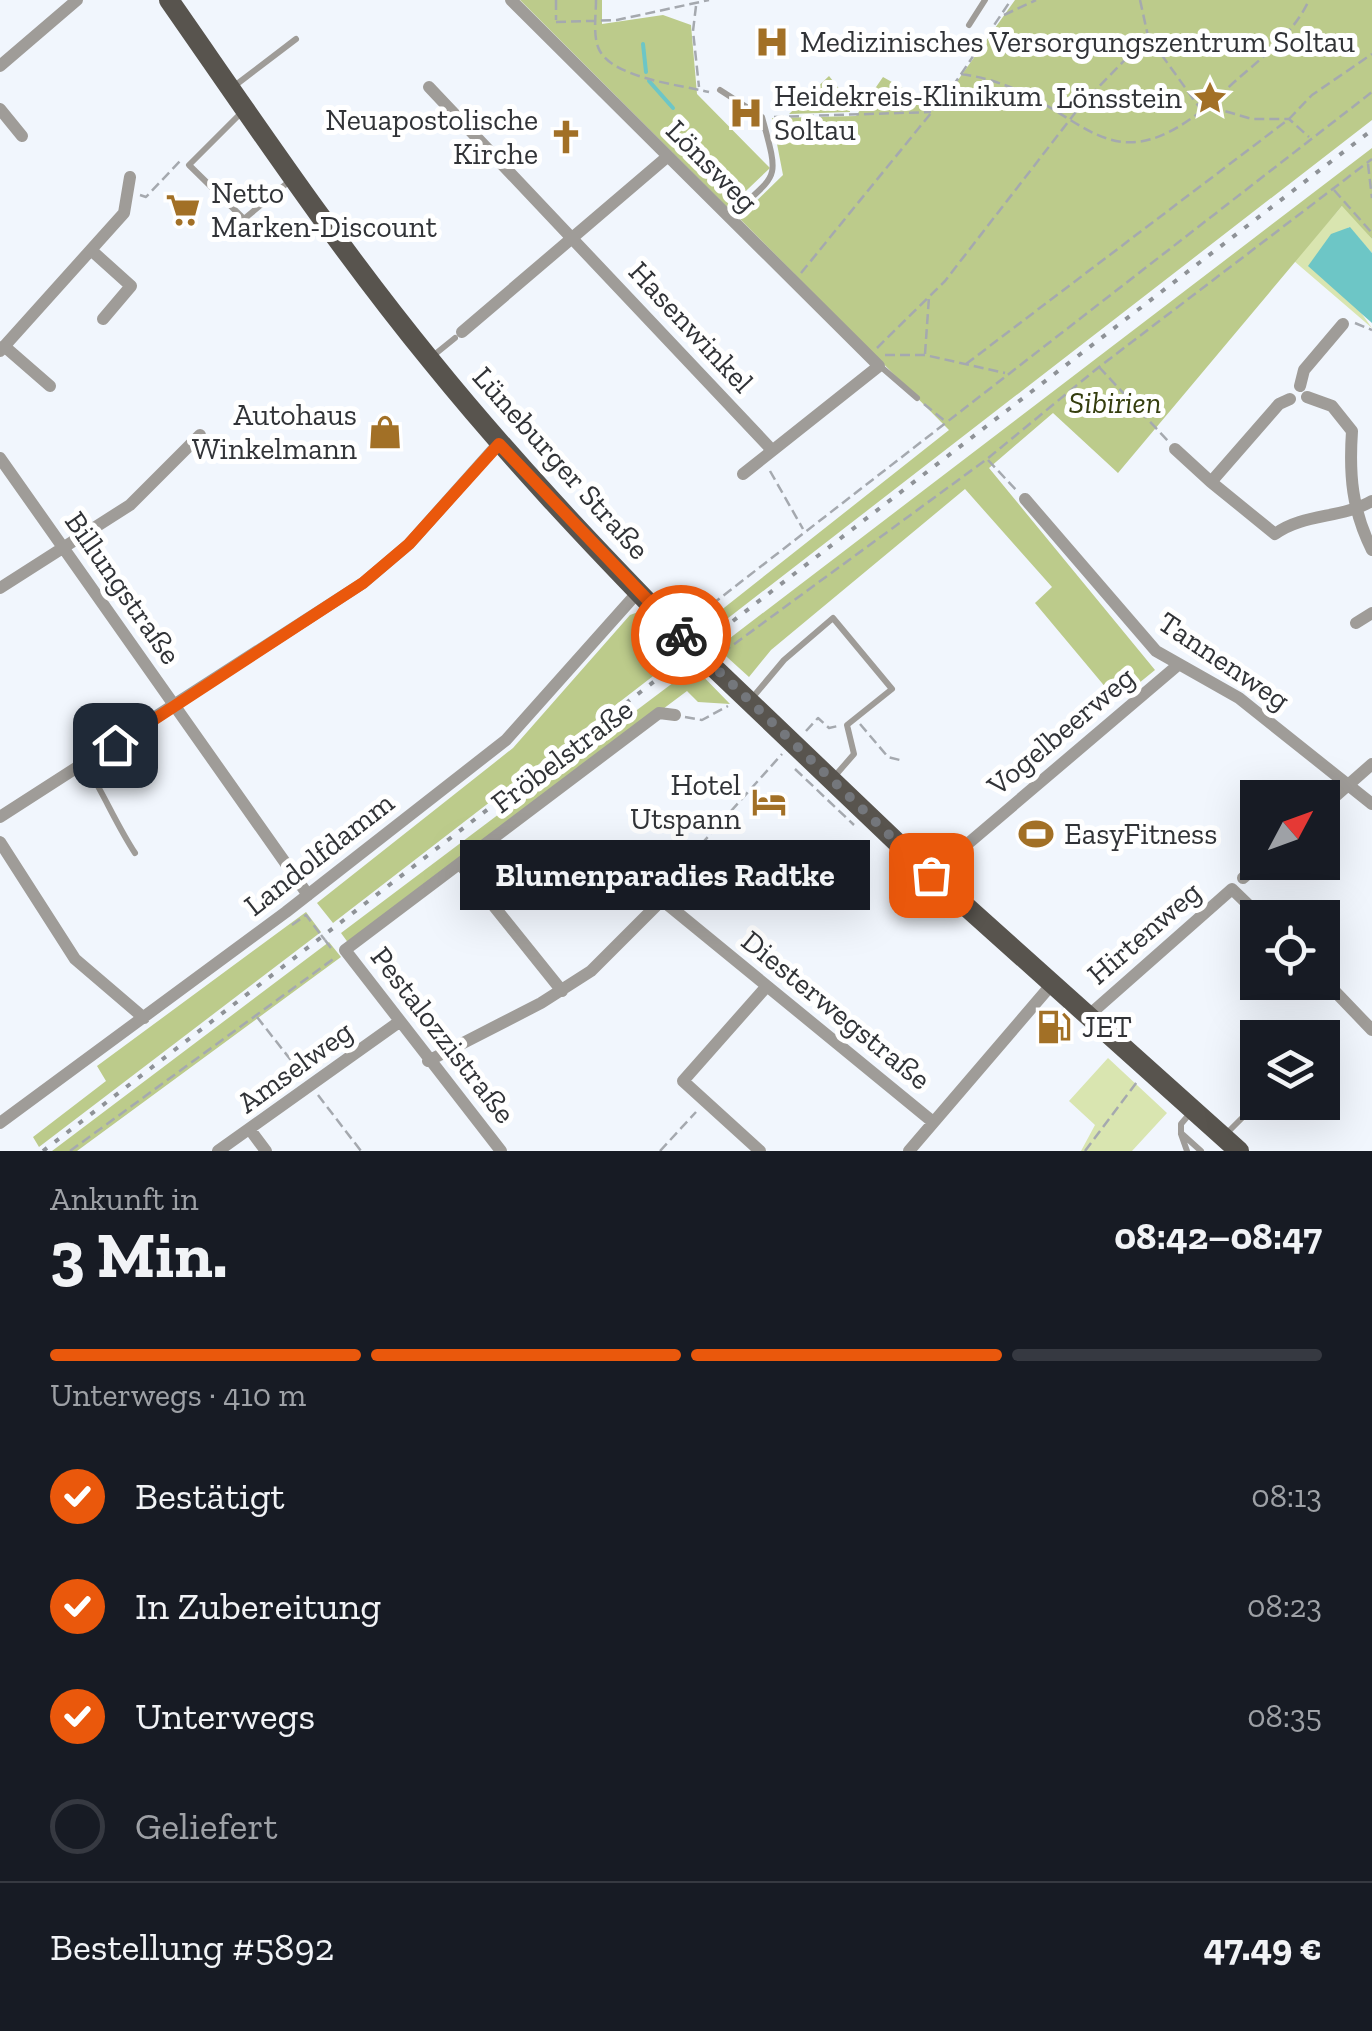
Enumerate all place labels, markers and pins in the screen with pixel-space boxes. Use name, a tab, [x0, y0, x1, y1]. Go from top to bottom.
hospital icon: Medizinisches Versorgungszentrum Soltau	[753, 23, 791, 61]
place label: Medizinisches Versorgungszentrum Soltau	[800, 24, 1355, 60]
place label: Heidekreis-Klinikum Soltau	[774, 78, 1042, 148]
place icon: Lönsstein	[1191, 79, 1229, 117]
place label: Lönsstein	[1056, 80, 1182, 116]
hospital icon: Heidekreis-Klinikum Soltau	[727, 94, 765, 132]
place label: Neuapostolische Kirche	[325, 102, 538, 172]
church icon: Neuapostolische Kirche	[547, 118, 585, 156]
place label: Netto Marken-Discount	[211, 175, 437, 245]
supermarket icon: Netto Marken-Discount	[164, 191, 202, 229]
place label: Autohaus Winkelmann	[192, 397, 357, 467]
shop icon: Autohaus Winkelmann	[366, 413, 404, 451]
pin	[73, 703, 158, 788]
place label: Hotel Utspann	[630, 767, 741, 837]
hotel icon: Hotel Utspann	[750, 783, 788, 821]
sports icon: EasyFitness	[1017, 815, 1055, 853]
place label: EasyFitness	[1064, 816, 1217, 852]
pin	[889, 833, 974, 918]
callout: Blumenparadies Radtke	[461, 840, 871, 910]
fuel station icon: JET	[1035, 1008, 1073, 1046]
place label: JET	[1082, 1009, 1132, 1045]

